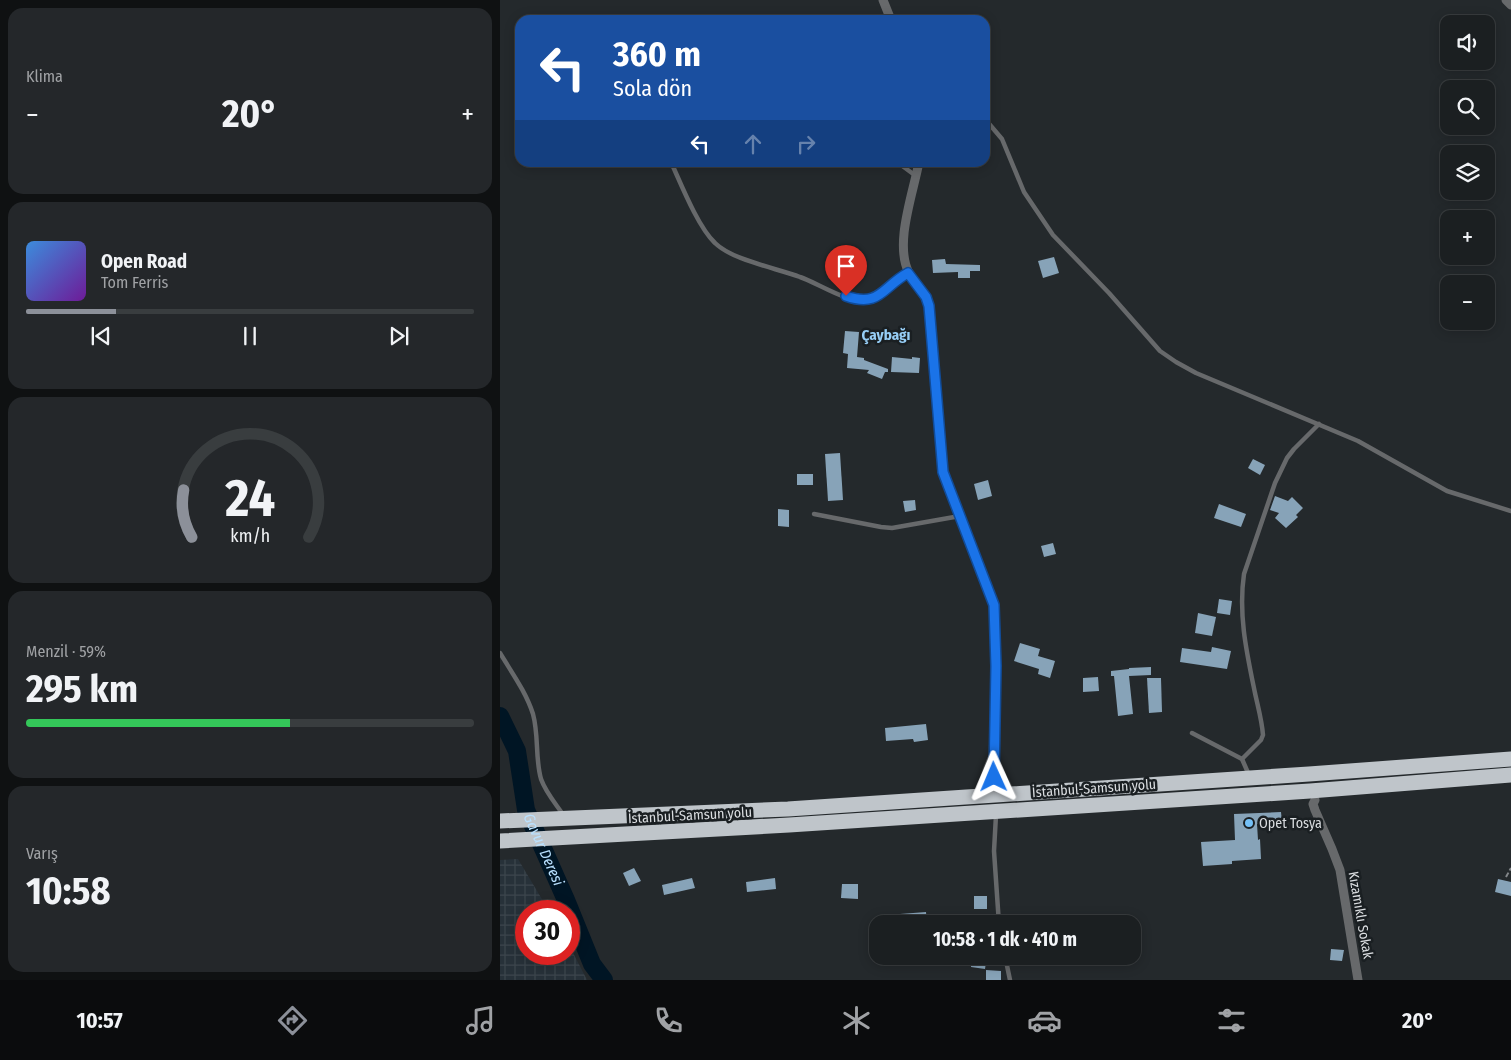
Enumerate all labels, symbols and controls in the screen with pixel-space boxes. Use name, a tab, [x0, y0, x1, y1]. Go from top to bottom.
map controls	[1440, 15, 1495, 330]
button: sound	[1440, 15, 1495, 70]
text: 360 m	[613, 33, 701, 75]
icon: left	[530, 35, 595, 100]
text: Klima	[26, 67, 63, 86]
text: Sola dön	[613, 75, 692, 102]
button: search	[1440, 80, 1495, 135]
text: 20°	[222, 91, 278, 137]
text: −	[26, 98, 39, 131]
text: +	[461, 98, 474, 131]
icon: left	[686, 130, 714, 158]
icon: ahead	[739, 130, 767, 158]
icon: right	[792, 130, 820, 158]
button: layers	[1440, 145, 1495, 200]
button: +	[1440, 210, 1495, 265]
pin	[825, 245, 867, 296]
text: Open Road	[101, 250, 187, 273]
icon: arrive	[832, 252, 860, 280]
text: Tom Ferris	[101, 273, 168, 292]
button: −	[1440, 275, 1495, 330]
icon: previous	[87, 322, 115, 350]
icon: pause	[236, 322, 264, 350]
icon: next	[385, 322, 413, 350]
district label: Çaybağı	[862, 326, 910, 345]
text: 24	[224, 467, 275, 530]
text: km/h	[230, 525, 270, 547]
text: Menzil · 59%	[26, 642, 106, 661]
text: 295 km	[26, 666, 138, 712]
position arrow	[967, 750, 1019, 802]
street label: İstanbul-Samsun yolu	[1031, 776, 1157, 801]
street label: İstanbul-Samsun yolu	[627, 804, 753, 827]
water label: Gavur Deresi	[520, 811, 568, 889]
place label: Opet Tosya	[1259, 815, 1322, 832]
marker: Opet Tosya	[1243, 817, 1255, 829]
text: Varış	[26, 844, 58, 863]
text: 10:58	[26, 868, 111, 914]
street label: Kızamıklı Sokak	[1344, 870, 1377, 961]
speed limit sign: 30	[515, 900, 580, 965]
text: 10:58 · 1 dk · 410 m	[933, 928, 1077, 951]
icon: directions	[275, 1003, 310, 1038]
icon: music	[463, 1003, 498, 1038]
icon: phone	[651, 1003, 686, 1038]
icon: climate	[839, 1003, 874, 1038]
icon: car	[1027, 1003, 1062, 1038]
icon: filters	[1214, 1003, 1249, 1038]
text: 10:57	[76, 1007, 123, 1034]
text: 20°	[1402, 1007, 1435, 1034]

